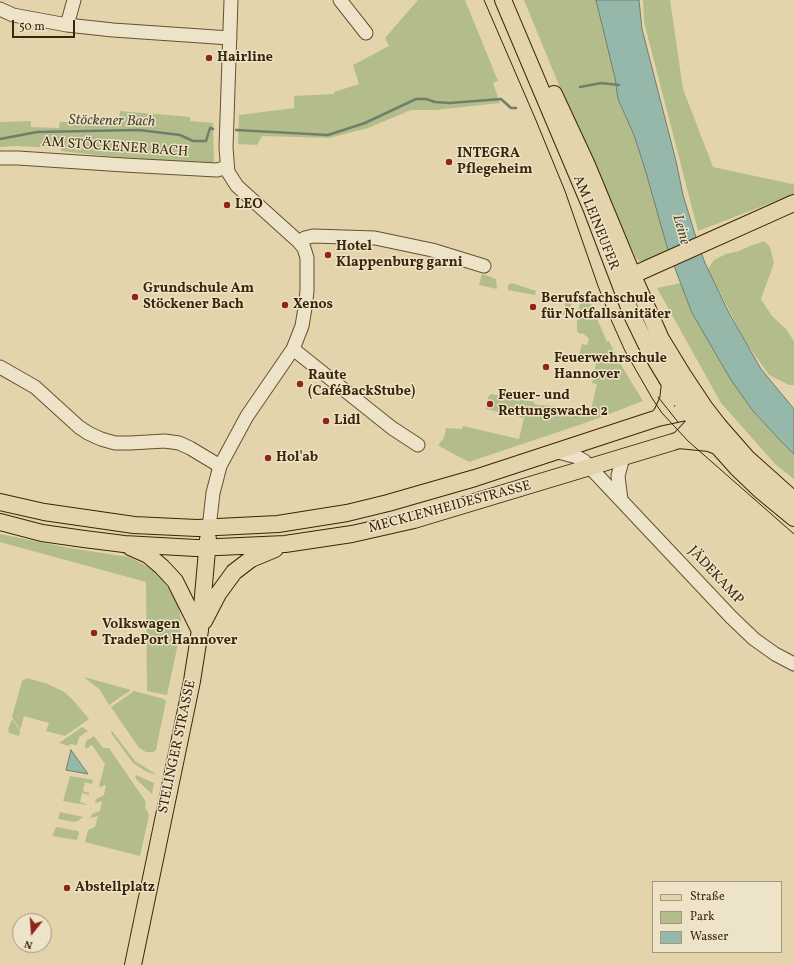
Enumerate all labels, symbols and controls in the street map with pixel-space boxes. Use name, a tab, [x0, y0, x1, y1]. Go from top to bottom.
scale bar	[14, 12, 77, 38]
text: 50 m	[19, 19, 45, 35]
place label: Hairline	[217, 50, 273, 66]
marker: Hairline	[204, 53, 214, 63]
water label: Stöckener Bach	[68, 112, 156, 132]
street label: AM STÖCKENER BACH	[41, 134, 189, 162]
place label: INTEGRA Pflegeheim	[457, 146, 533, 178]
marker: INTEGRA Pflegeheim	[444, 157, 454, 167]
street label: AM LEINEUFER	[568, 173, 622, 273]
place label: LEO	[235, 197, 263, 213]
marker: LEO	[222, 200, 232, 210]
water label: Leine	[667, 213, 693, 247]
place label: Hotel Klappenburg garni	[336, 239, 463, 272]
marker: Hotel Klappenburg garni	[323, 250, 333, 260]
place label: Grundschule Am Stöckener Bach	[143, 281, 254, 314]
place label: Berufsfachschule für Notfallsanitäter	[541, 291, 671, 324]
marker: Grundschule Am Stöckener Bach	[130, 292, 140, 302]
place label: Xenos	[293, 297, 333, 313]
marker: Xenos	[280, 300, 290, 310]
marker: Berufsfachschule für Notfallsanitäter	[528, 302, 538, 312]
place label: Feuerwehrschule Hannover	[554, 351, 667, 384]
marker: Feuerwehrschule Hannover	[541, 362, 551, 372]
place label: Raute (CaféBackStube)	[308, 368, 415, 400]
marker: Raute (CaféBackStube)	[295, 379, 305, 389]
place label: Feuer- und Rettungswache 2	[498, 388, 608, 420]
marker: Feuer- und Rettungswache 2	[485, 399, 495, 409]
place label: Lidl	[334, 413, 360, 429]
marker: Lidl	[321, 416, 331, 426]
place label: Hol'ab	[276, 450, 318, 466]
marker: Hol'ab	[263, 453, 273, 463]
street label: MECKLENHEIDESTRASSE	[367, 478, 533, 538]
street label: JÄDEKAMP	[684, 543, 746, 609]
place label: Volkswagen TradePort Hannover	[102, 617, 237, 650]
marker: Volkswagen TradePort Hannover	[89, 628, 99, 638]
street label: STELINGER STRASSE	[156, 679, 200, 815]
place label: Abstellplatz	[75, 880, 155, 896]
legend	[652, 881, 782, 953]
marker: Abstellplatz	[62, 883, 72, 893]
text: Straße	[690, 889, 725, 905]
text: Park	[690, 909, 715, 925]
north arrow	[12, 913, 52, 953]
text: Wasser	[690, 929, 728, 945]
text: N	[23, 936, 35, 952]

